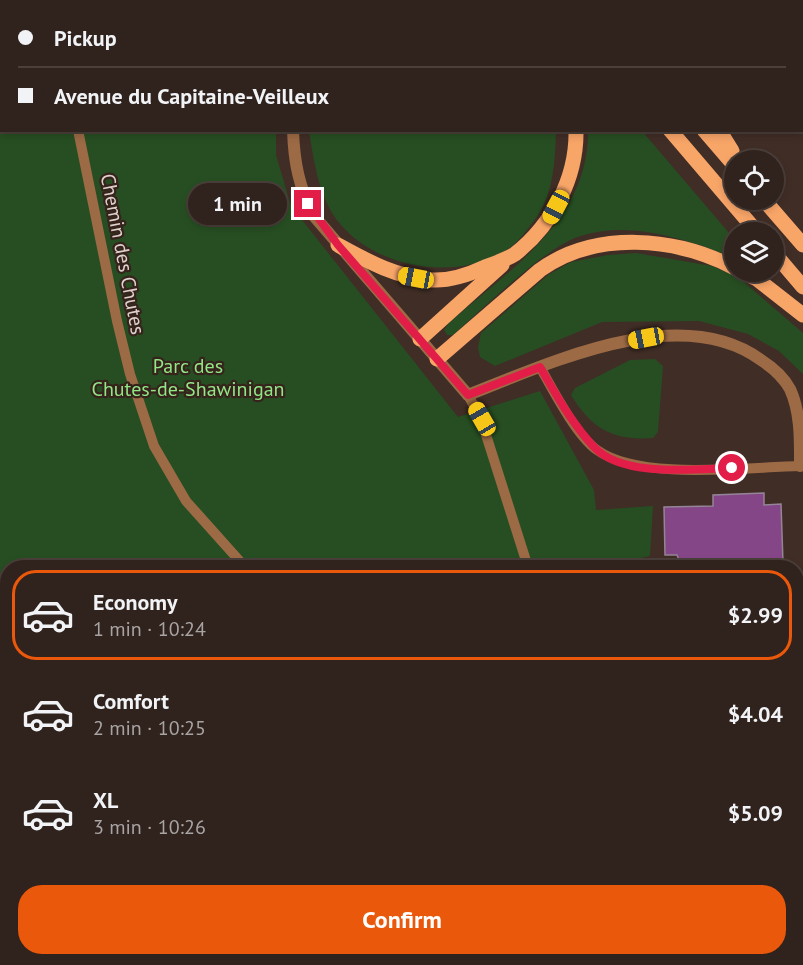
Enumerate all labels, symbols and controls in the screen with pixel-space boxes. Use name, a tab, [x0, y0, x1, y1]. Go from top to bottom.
text: Pickup	[54, 24, 117, 52]
text: Avenue du Capitaine-Veilleux	[54, 82, 329, 110]
map controls	[724, 150, 784, 282]
button: locate	[724, 150, 784, 210]
street label: Chemin des Chutes	[95, 171, 151, 337]
callout: 1 min	[188, 183, 287, 225]
car	[540, 187, 572, 227]
route end	[294, 190, 321, 217]
text: 1 min	[213, 191, 262, 217]
button: layers	[724, 222, 784, 282]
car	[397, 266, 435, 290]
car	[627, 326, 665, 350]
park label: Parc des Chutes-de-Shawinigan	[91, 353, 285, 402]
car	[465, 399, 499, 439]
route start	[718, 454, 745, 481]
icon: car	[21, 588, 75, 642]
text: Economy	[93, 588, 177, 616]
text: $2.99	[728, 601, 783, 629]
text: 1 min · 10:24	[93, 616, 206, 642]
icon: car	[21, 687, 75, 741]
text: Comfort	[93, 687, 169, 715]
text: $4.04	[728, 700, 783, 728]
text: 2 min · 10:25	[93, 715, 206, 741]
icon: car	[21, 786, 75, 840]
text: XL	[93, 786, 118, 814]
text: $5.09	[728, 799, 783, 827]
text: 3 min · 10:26	[93, 814, 206, 840]
button: Confirm	[18, 885, 786, 954]

